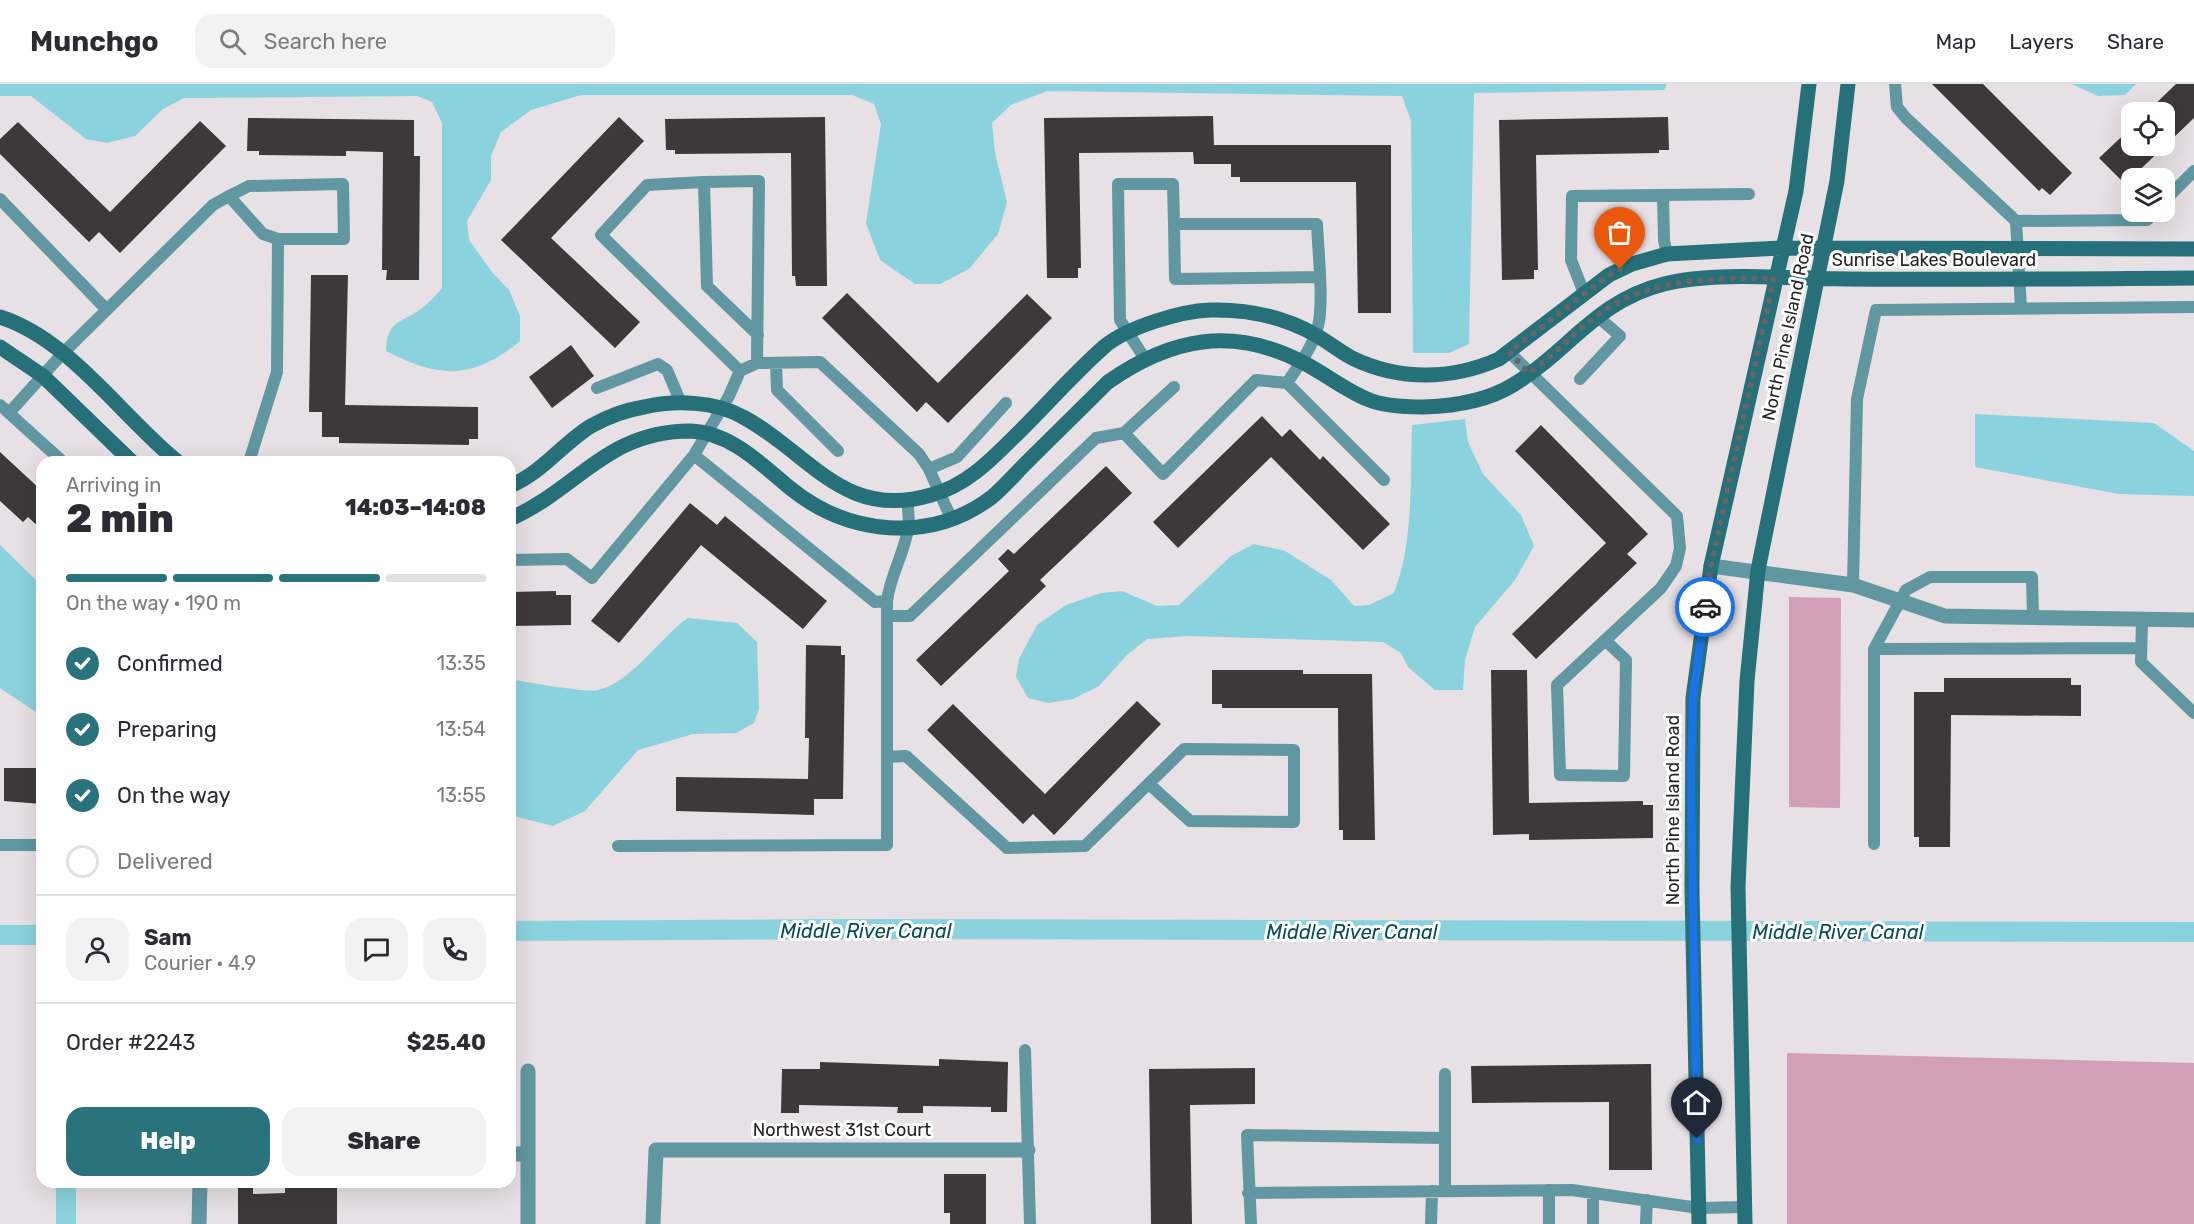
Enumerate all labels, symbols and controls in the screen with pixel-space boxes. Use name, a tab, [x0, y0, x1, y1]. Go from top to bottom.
search box	[195, 14, 615, 68]
text: Munchgo	[30, 25, 159, 58]
icon: search	[216, 25, 249, 58]
text: Search here	[264, 28, 387, 55]
text: Map	[1935, 29, 1976, 54]
text: Layers	[2009, 29, 2074, 54]
text: Share	[2107, 29, 2164, 54]
map controls	[2121, 102, 2175, 222]
button: locate	[2121, 102, 2175, 156]
button: layers	[2121, 168, 2175, 222]
pin	[1594, 207, 1645, 269]
icon: bag	[1603, 216, 1636, 249]
street label: North Pine Island Road	[1757, 232, 1819, 422]
street label: Sunrise Lakes Boulevard	[1832, 249, 2036, 271]
text: Arriving in	[66, 473, 161, 497]
text: 14:03–14:08	[345, 494, 486, 521]
text: 2 min	[66, 496, 174, 542]
courier	[1675, 577, 1735, 637]
text: On the way · 190 m	[66, 591, 241, 615]
icon: car	[1689, 591, 1722, 624]
icon: check	[66, 647, 99, 680]
text: Confirmed	[117, 650, 223, 677]
text: 13:35	[436, 651, 486, 675]
icon: check	[66, 713, 99, 746]
street label: North Pine Island Road	[1662, 715, 1684, 905]
text: Preparing	[117, 716, 217, 743]
text: 13:54	[436, 717, 486, 741]
icon: check	[66, 779, 99, 812]
text: On the way	[117, 782, 231, 809]
text: 13:55	[437, 783, 486, 807]
text: Delivered	[117, 848, 213, 875]
button: person	[66, 918, 129, 981]
button: chat	[345, 918, 408, 981]
button: phone	[423, 918, 486, 981]
water label: Middle River Canal	[780, 919, 953, 943]
water label: Middle River Canal	[1266, 920, 1439, 944]
water label: Middle River Canal	[1752, 920, 1925, 944]
text: Sam	[144, 924, 192, 951]
text: Courier · 4.9	[144, 951, 256, 975]
text: Order #2243	[66, 1029, 196, 1056]
text: $25.40	[407, 1029, 486, 1056]
pin	[1671, 1077, 1722, 1139]
icon: home	[1680, 1086, 1713, 1119]
button: Help	[66, 1107, 270, 1176]
button: Share	[282, 1107, 486, 1176]
street label: Northwest 31st Court	[753, 1119, 931, 1141]

